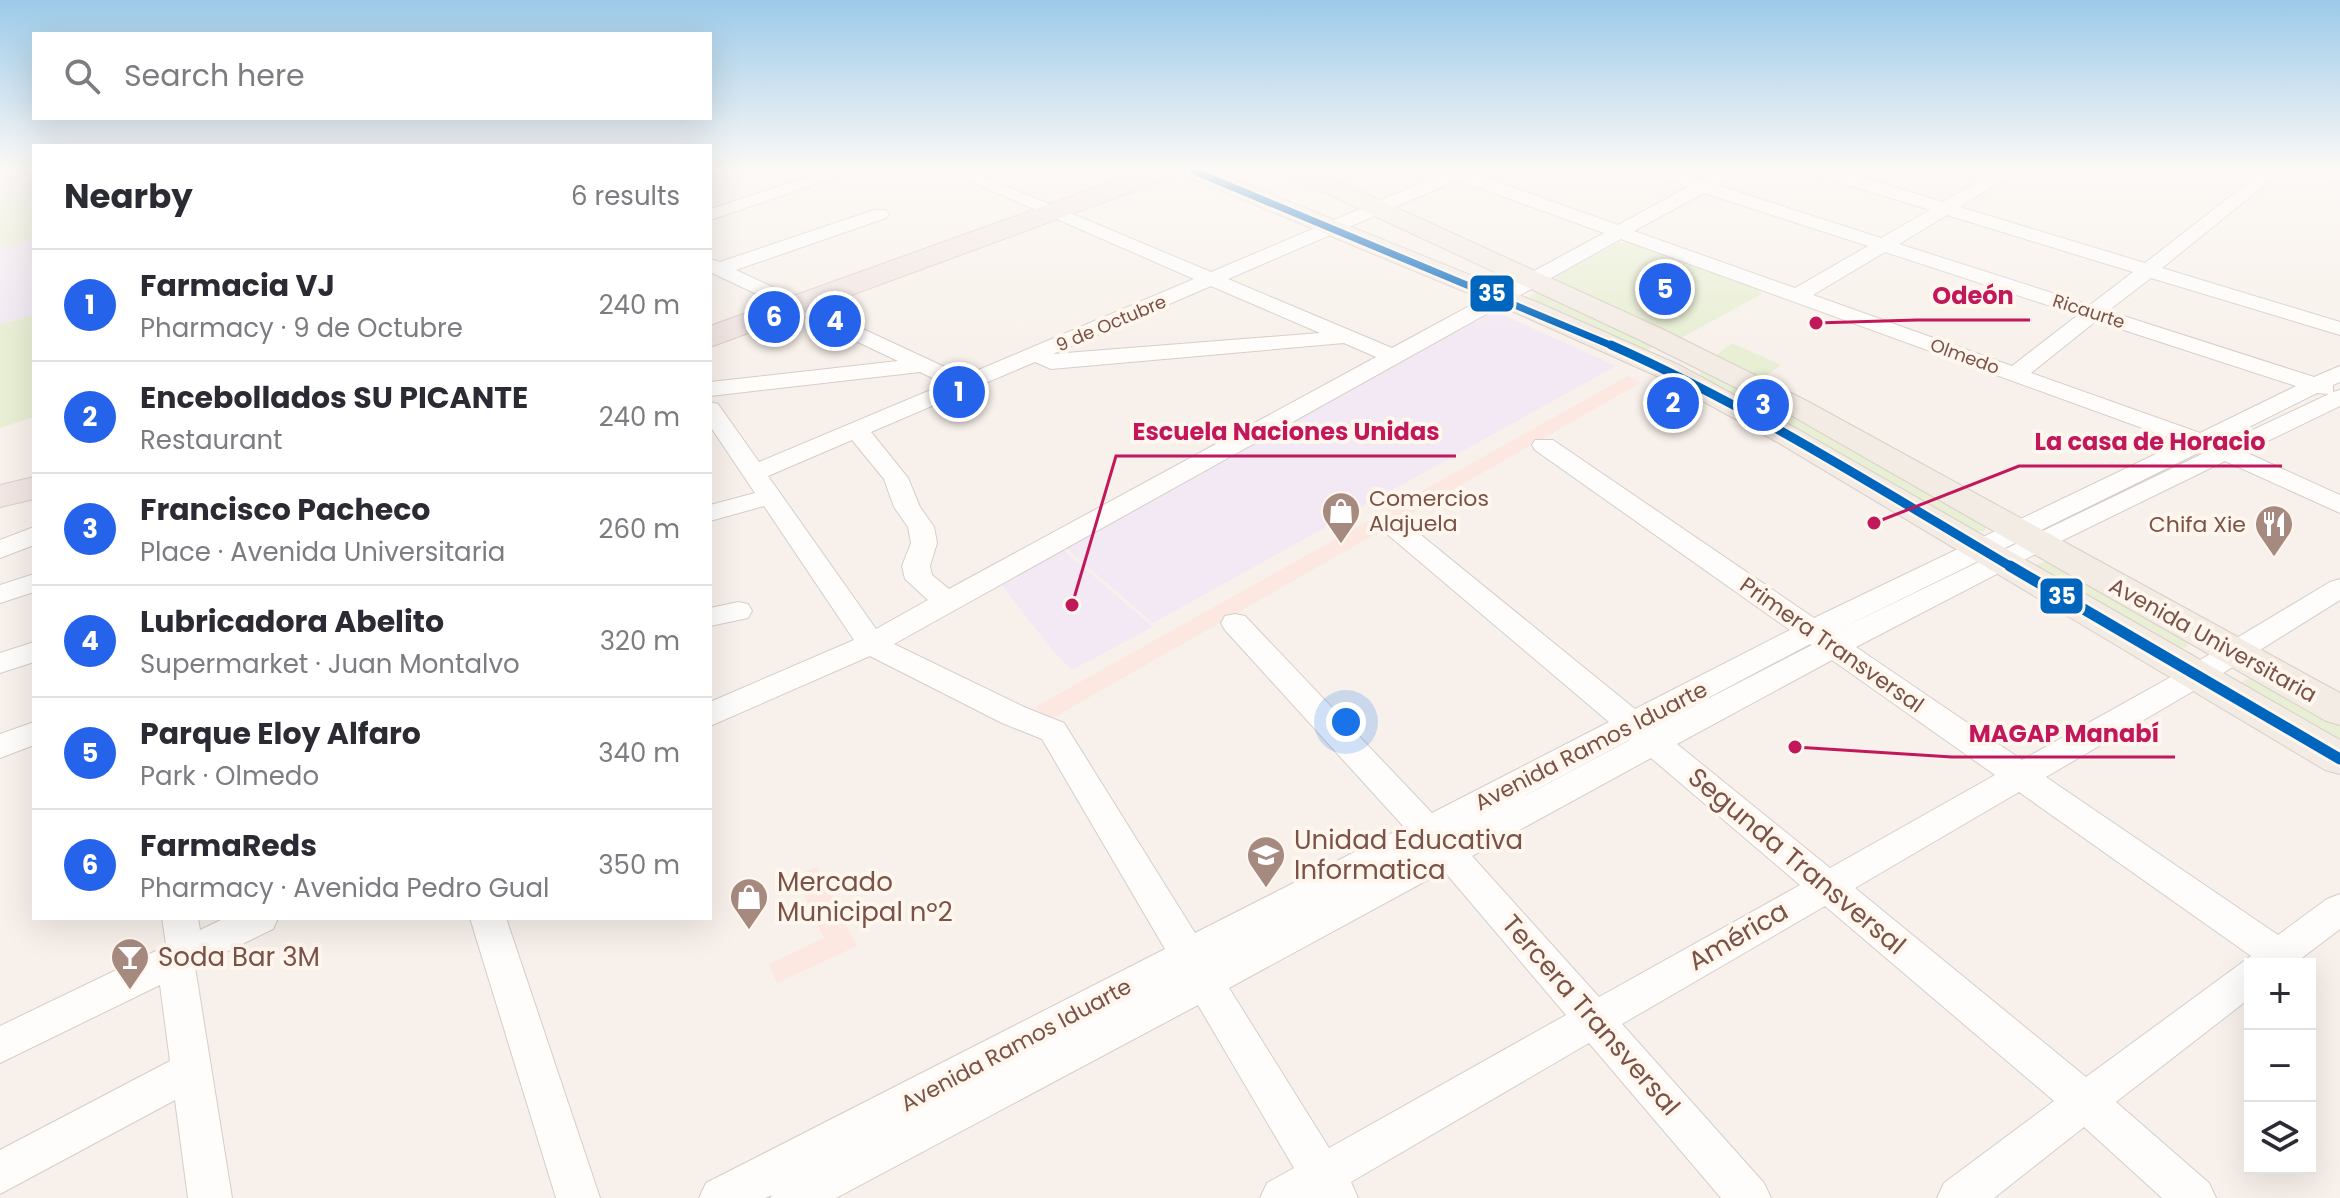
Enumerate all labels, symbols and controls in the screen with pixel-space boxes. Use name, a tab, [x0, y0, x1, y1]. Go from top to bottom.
search box	[32, 32, 712, 120]
icon: search	[60, 54, 104, 98]
text: Search here	[124, 54, 305, 97]
text: Nearby	[64, 172, 193, 220]
text: 6 results	[571, 178, 680, 214]
pin: 5	[1639, 259, 1691, 319]
text: Farmacia VJ	[140, 264, 335, 307]
callout: Odeón	[1917, 272, 2030, 320]
line badge: 35	[1469, 274, 1515, 313]
text: 35	[1478, 278, 1506, 309]
text: Odeón	[1932, 279, 2014, 312]
text: 1	[85, 287, 95, 323]
text: 240 m	[599, 287, 680, 323]
pin: 6	[748, 287, 800, 347]
street label: Ricaurte	[2050, 288, 2128, 334]
street label: 9 de Octubre	[1052, 289, 1170, 357]
pin: 4	[809, 291, 861, 351]
text: Pharmacy · 9 de Octubre	[140, 310, 463, 346]
street label: Olmedo	[1927, 332, 2003, 380]
pin: 1	[933, 362, 985, 422]
pin: 2	[1647, 373, 1699, 433]
pin: 3	[1737, 375, 1789, 435]
text: Encebollados SU PICANTE	[140, 376, 528, 419]
text: 2	[83, 399, 97, 435]
text: 240 m	[599, 399, 680, 435]
callout: Escuela Naciones Unidas	[1116, 408, 1456, 456]
text: Escuela Naciones Unidas	[1132, 415, 1440, 448]
callout: La casa de Horacio	[2019, 418, 2282, 466]
text: Restaurant	[140, 422, 283, 458]
text: La casa de Horacio	[2035, 425, 2265, 458]
place label: Comercios Alajuela	[1369, 483, 1489, 539]
text: Francisco Pacheco	[140, 488, 430, 531]
shop icon: Comercios Alajuela	[1320, 490, 1362, 545]
restaurant icon: Chifa Xie	[2253, 503, 2295, 558]
place label: Chifa Xie	[2149, 509, 2246, 540]
text: 3	[82, 511, 98, 547]
text: 260 m	[598, 511, 680, 547]
text: Place · Avenida Universitaria	[140, 534, 505, 570]
street label: Primera Transversal	[1734, 570, 1930, 720]
street label: Avenida Universitaria	[2104, 570, 2322, 710]
line badge: 35	[2039, 577, 2084, 615]
text: 35	[2048, 581, 2076, 612]
text: Lubricadora Abelito	[140, 600, 444, 643]
text: 4	[81, 623, 99, 659]
text: 320 m	[600, 623, 680, 659]
text: Supermarket · Juan Montalvo	[140, 646, 520, 682]
street label: Avenida Ramos Iduarte	[1469, 674, 1713, 818]
your location	[1326, 702, 1366, 742]
callout: MAGAP Manabí	[1952, 709, 2175, 757]
text: Parque Eloy Alfaro	[140, 712, 421, 755]
text: MAGAP Manabí	[1969, 717, 2159, 750]
text: 5	[82, 735, 98, 771]
text: 340 m	[598, 735, 680, 771]
text: Park · Olmedo	[140, 758, 319, 794]
street label: Segunda Transversal	[1681, 759, 1913, 963]
place label: Unidad Educativa Informatica	[1294, 822, 1523, 888]
text: FarmaReds	[140, 824, 317, 867]
school or university icon: Unidad Educativa Informatica	[1245, 834, 1287, 889]
text: 6	[82, 847, 98, 883]
text: 350 m	[598, 847, 680, 883]
place label: Mercado Municipal nº2	[777, 864, 953, 930]
text: Pharmacy · Avenida Pedro Gual	[140, 870, 549, 906]
shop icon: Mercado Municipal nº2	[728, 876, 770, 931]
street label: América	[1681, 893, 1795, 979]
street label: Tercera Transversal	[1494, 907, 1688, 1123]
bar icon: Soda Bar 3M	[109, 936, 151, 991]
place label: Soda Bar 3M	[158, 939, 320, 975]
map controls	[2244, 958, 2316, 1174]
button: +	[2244, 958, 2316, 1030]
street label: Avenida Ramos Iduarte	[895, 971, 1137, 1119]
button: −	[2244, 1030, 2316, 1102]
button: layers	[2244, 1102, 2316, 1174]

